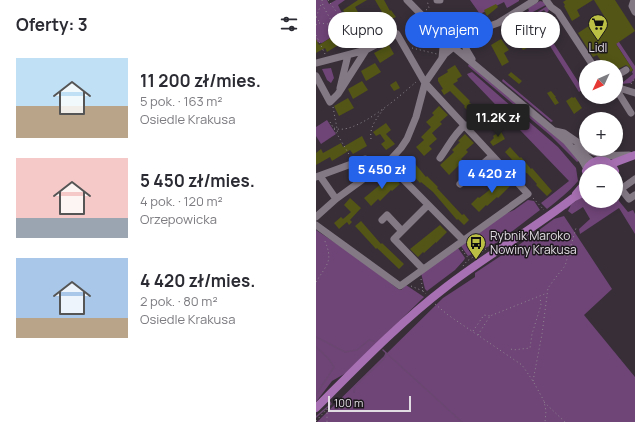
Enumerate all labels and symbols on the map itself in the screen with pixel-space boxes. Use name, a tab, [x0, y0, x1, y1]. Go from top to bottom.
supermarket icon: Lidl	[587, 13, 609, 41]
place label: Lidl	[589, 39, 607, 56]
north arrow	[579, 60, 623, 104]
pin: 11.2K zł	[457, 104, 539, 138]
pin: 5 450 zł	[341, 156, 423, 190]
pin: 4 420 zł	[451, 160, 533, 194]
place label: Rybnik Maroko Nowiny Krakusa	[490, 227, 577, 258]
bus stop icon: Rybnik Maroko Nowiny Krakusa	[465, 232, 487, 260]
scale bar	[328, 394, 411, 413]

